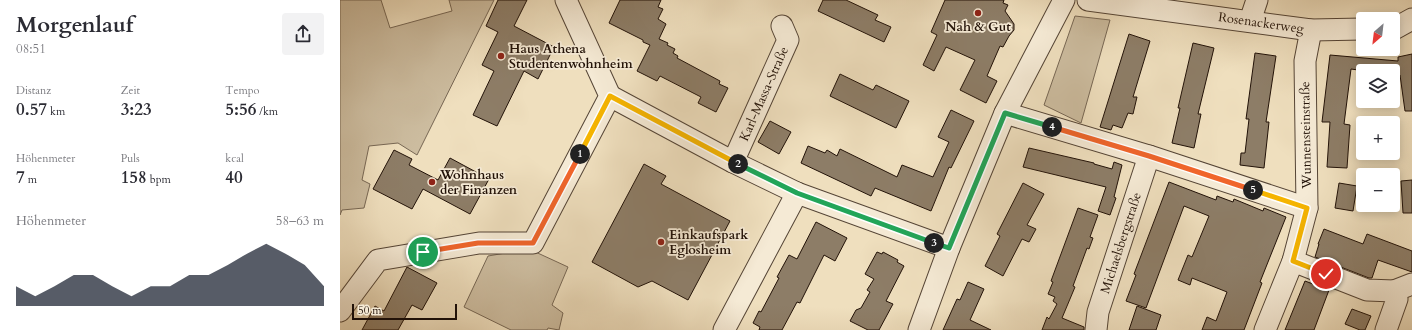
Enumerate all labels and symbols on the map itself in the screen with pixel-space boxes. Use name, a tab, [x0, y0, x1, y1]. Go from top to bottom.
marker: Nah & Gut	[973, 8, 983, 18]
street label: Rosenackerweg	[1217, 8, 1306, 38]
north arrow	[1356, 12, 1400, 56]
place label: Nah & Gut	[945, 18, 1011, 36]
place label: Haus Athena Studentenwohnheim	[509, 40, 633, 73]
street label: Karl-Massa-Straße	[735, 44, 793, 144]
marker: Haus Athena Studentenwohnheim	[496, 51, 506, 61]
street label: Wunnensteinstraße	[1296, 81, 1316, 190]
pin: 4	[1042, 117, 1062, 137]
pin: 1	[570, 144, 590, 164]
pin: 2	[728, 154, 748, 174]
place label: Wohnhaus der Finanzen	[439, 166, 518, 199]
marker: Wohnhaus der Finanzen	[427, 177, 437, 187]
pin: 5	[1243, 180, 1263, 200]
street label: Michaelsbergstraße	[1096, 190, 1146, 296]
place label: Einkaufspark Eglosheim	[669, 226, 749, 259]
pin: 3	[924, 233, 944, 253]
pin	[406, 235, 440, 269]
marker: Einkaufspark Eglosheim	[656, 237, 666, 247]
pin	[1309, 257, 1343, 291]
scale bar	[352, 302, 457, 321]

